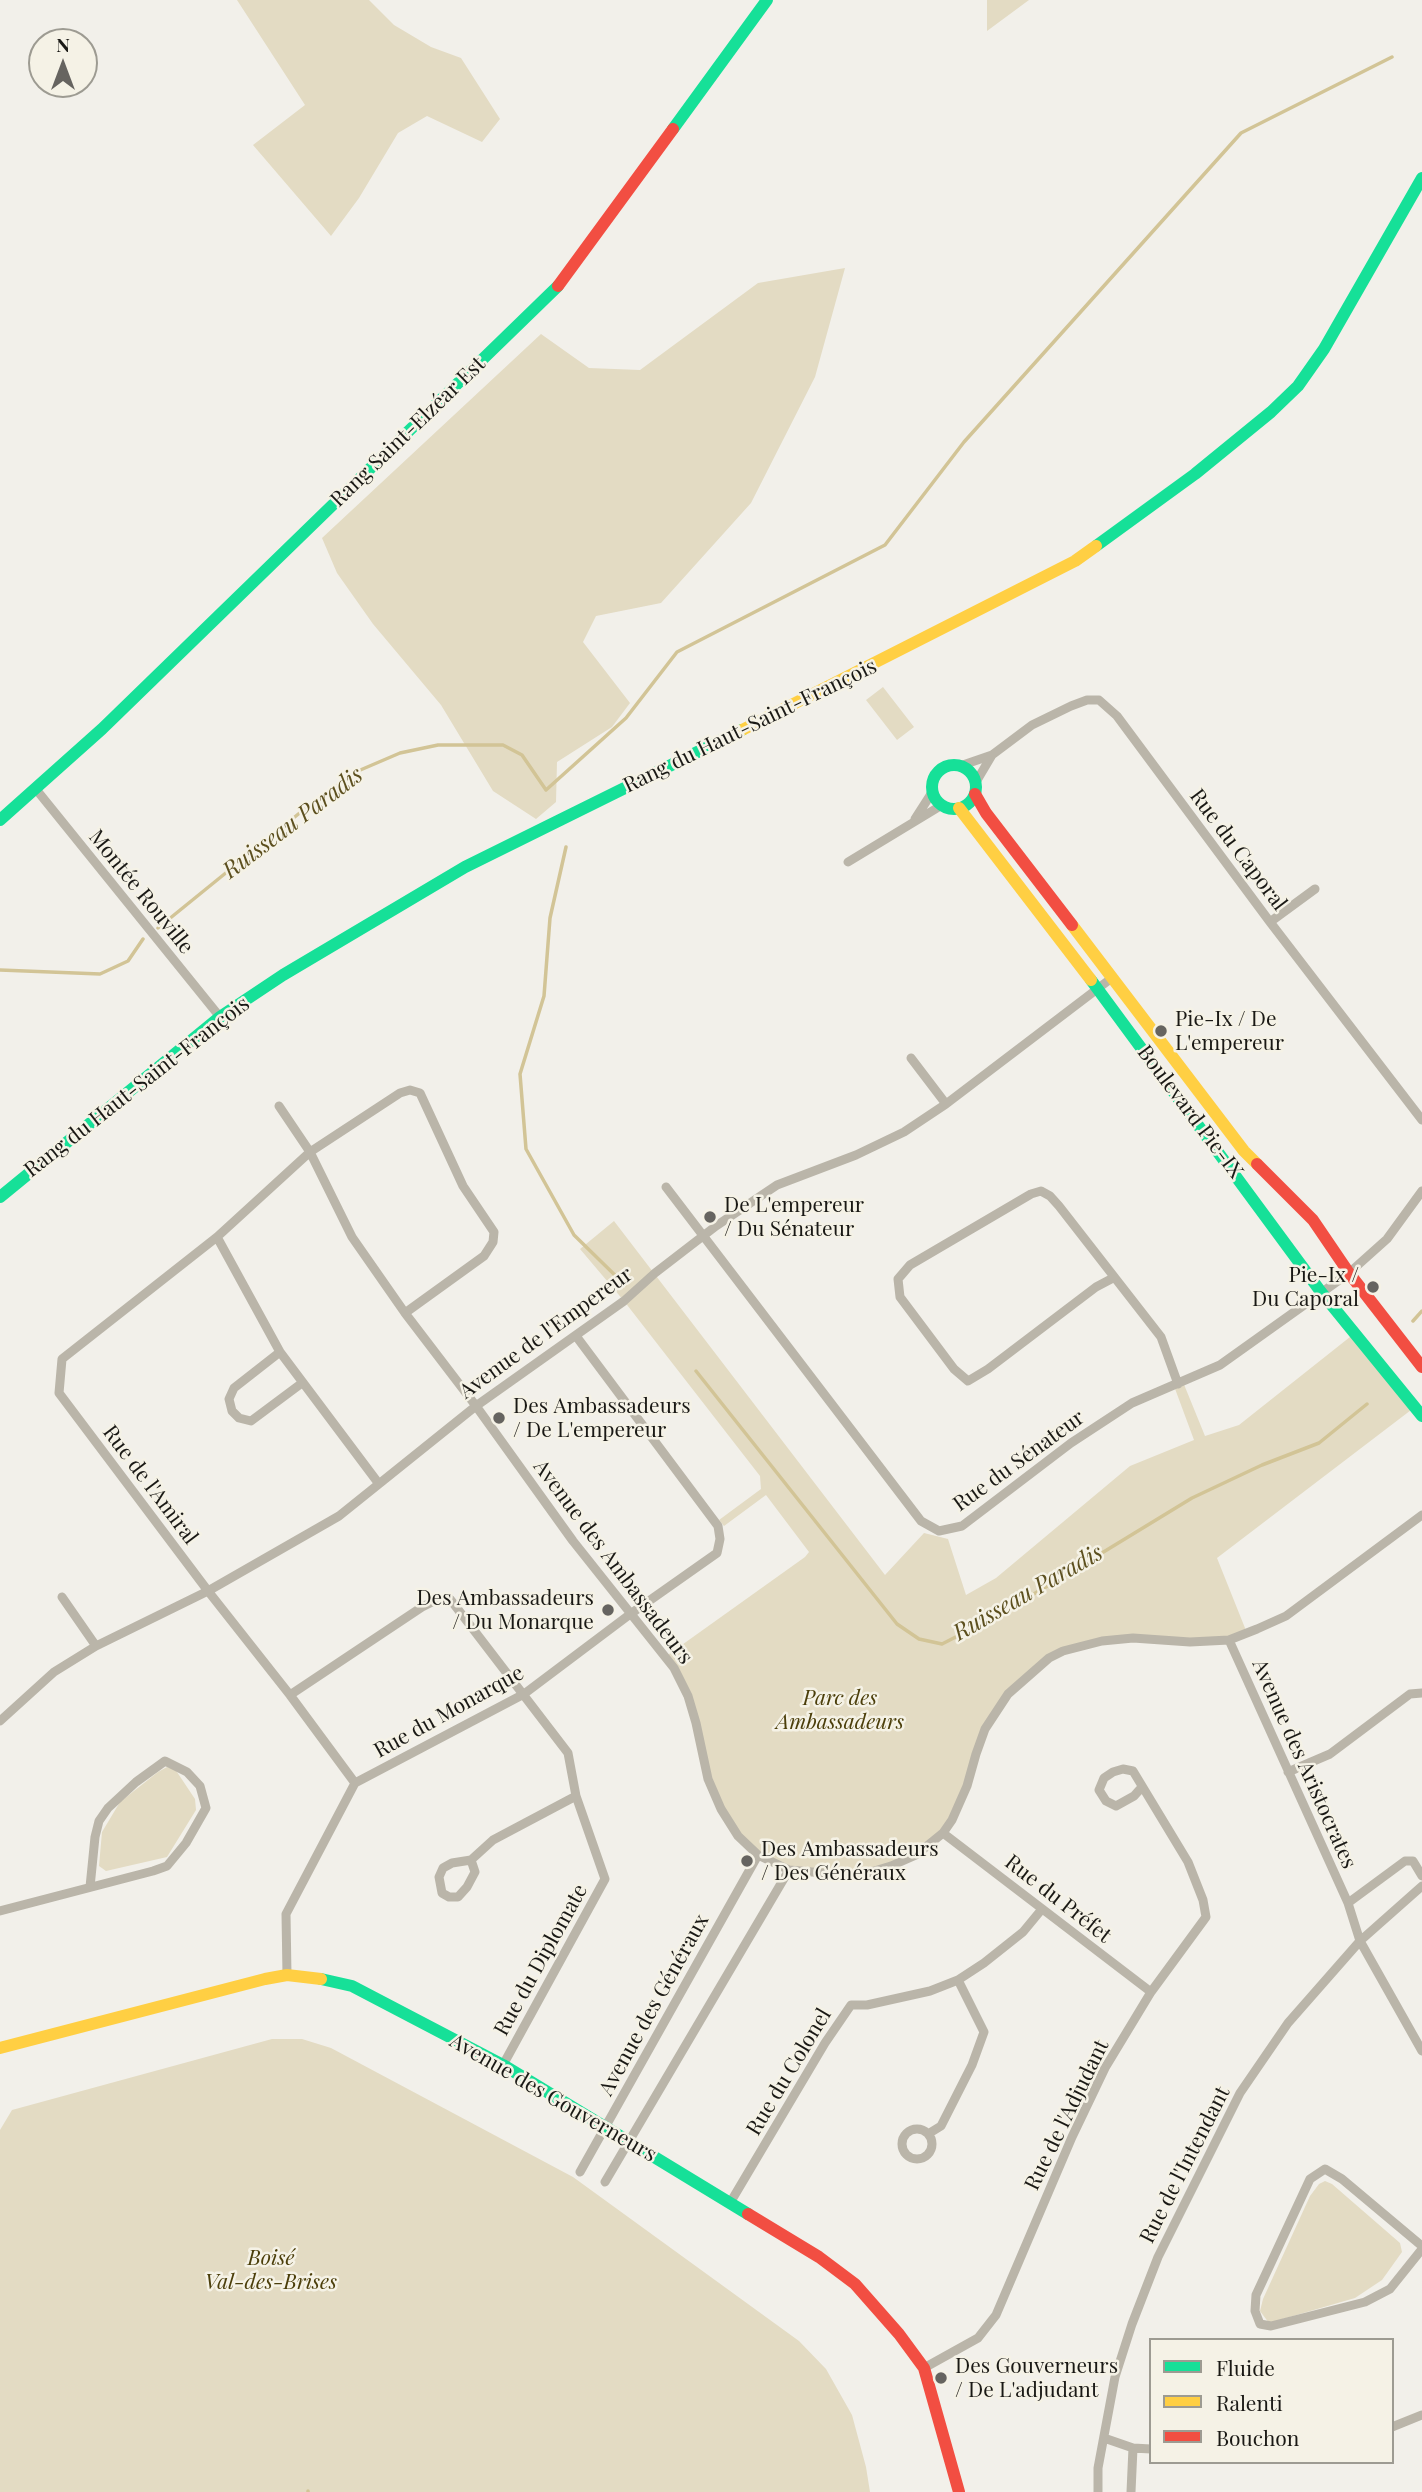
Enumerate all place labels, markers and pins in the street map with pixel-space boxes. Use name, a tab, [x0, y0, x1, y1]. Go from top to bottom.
place label: Pie-Ix / De L'empereur	[1175, 1006, 1284, 1056]
marker: Pie-Ix / De L'empereur	[1153, 1023, 1169, 1039]
place label: De L'empereur / Du Sénateur	[724, 1192, 864, 1242]
marker: De L'empereur / Du Sénateur	[702, 1209, 718, 1225]
place label: Pie-Ix / Du Caporal	[1252, 1262, 1359, 1312]
marker: Pie-Ix / Du Caporal	[1365, 1279, 1381, 1295]
place label: Des Ambassadeurs / De L'empereur	[513, 1393, 691, 1443]
marker: Des Ambassadeurs / De L'empereur	[491, 1410, 507, 1426]
place label: Des Ambassadeurs / Du Monarque	[416, 1585, 594, 1635]
marker: Des Ambassadeurs / Du Monarque	[600, 1602, 616, 1618]
place label: Des Ambassadeurs / Des Généraux	[761, 1836, 939, 1886]
marker: Des Ambassadeurs / Des Généraux	[739, 1853, 755, 1869]
place label: Des Gouverneurs / De L'adjudant	[955, 2353, 1118, 2403]
marker: Des Gouverneurs / De L'adjudant	[933, 2370, 949, 2386]

